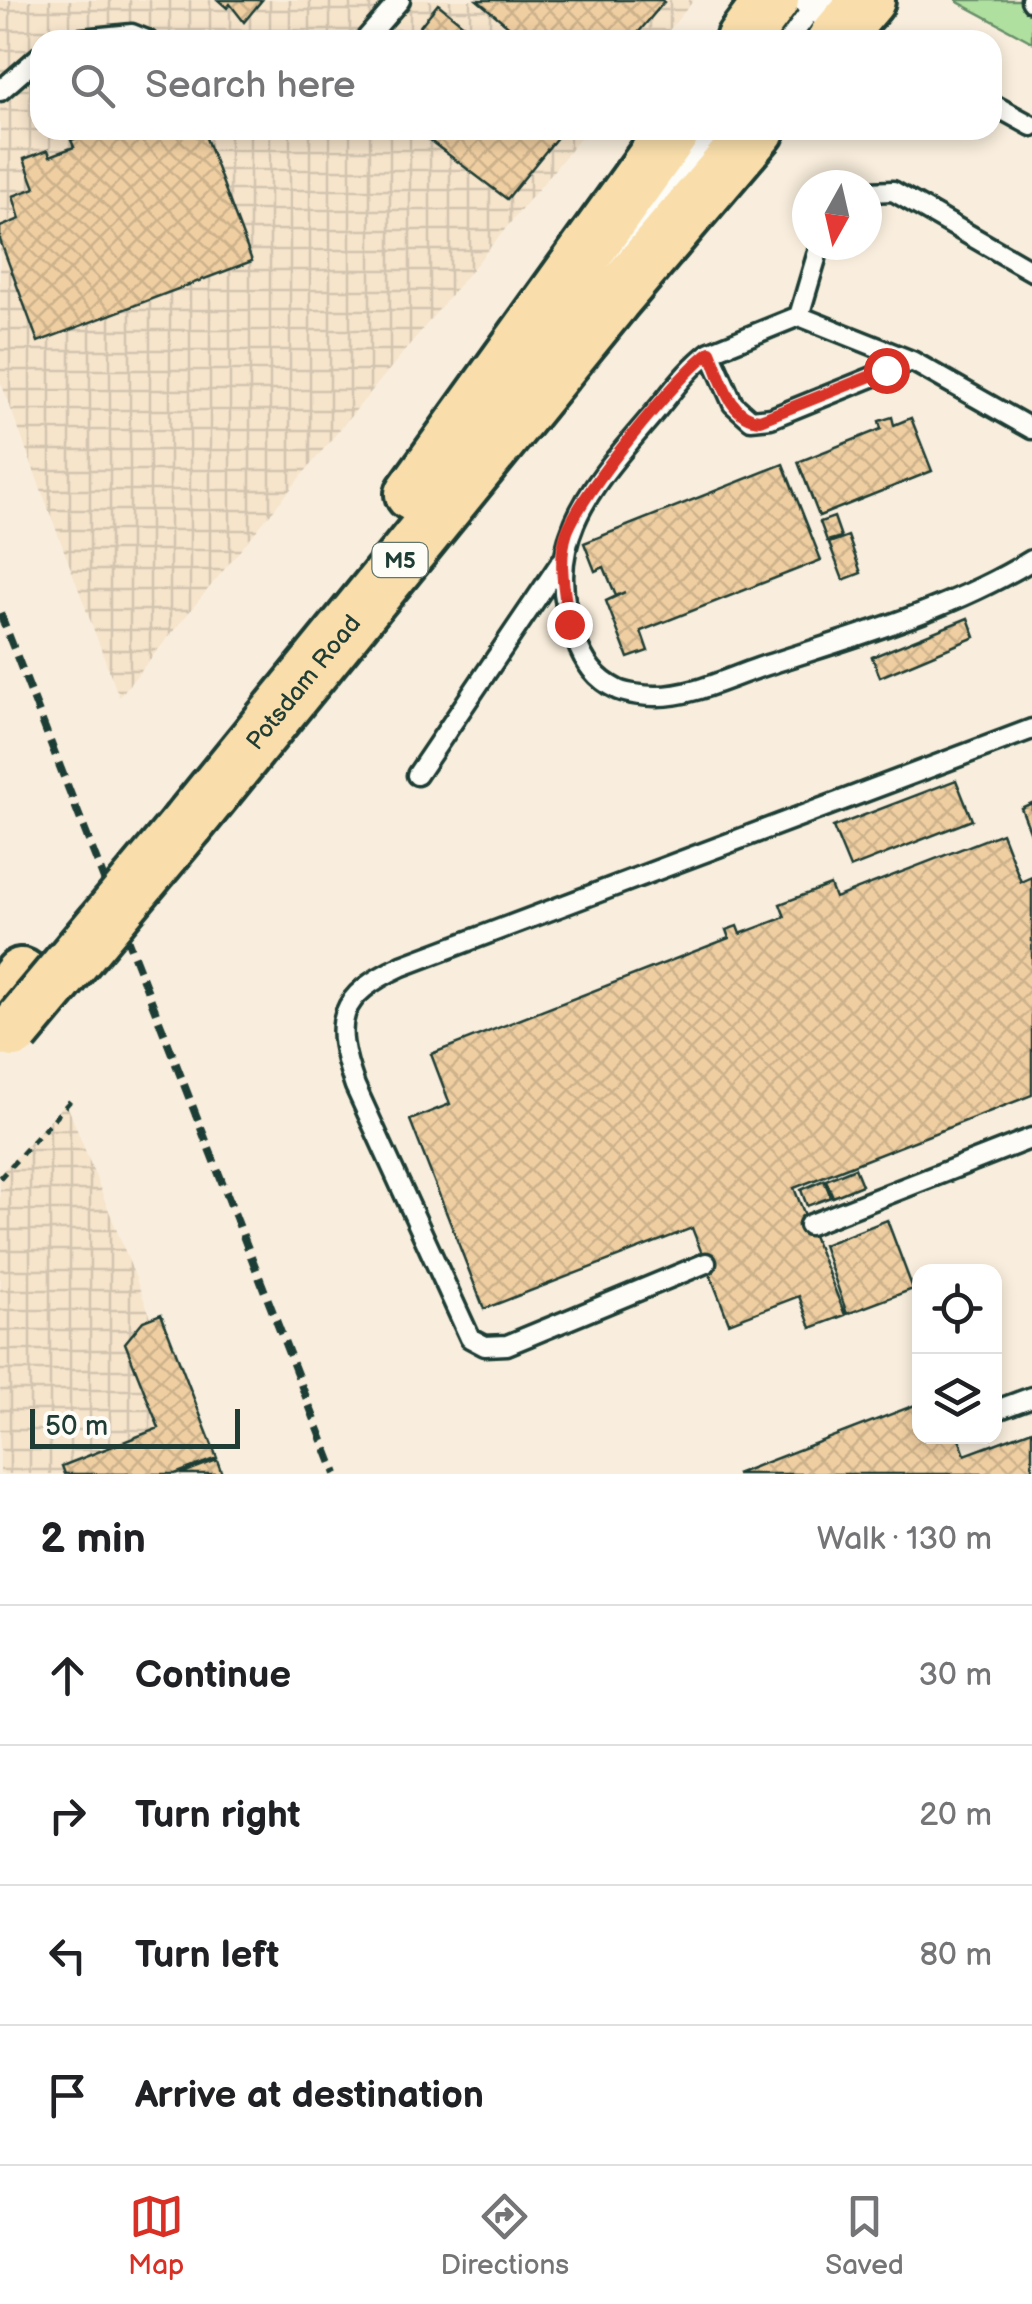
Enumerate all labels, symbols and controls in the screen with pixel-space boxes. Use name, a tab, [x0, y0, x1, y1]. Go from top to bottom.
search box	[30, 30, 1002, 140]
icon: search	[65, 58, 120, 113]
text: Search here	[145, 63, 356, 108]
north arrow	[792, 170, 882, 260]
route start	[864, 348, 910, 394]
road number: M5	[372, 543, 428, 577]
route end	[547, 602, 593, 648]
street label: Potsdam Road	[240, 609, 368, 756]
map controls	[912, 1264, 1002, 1444]
button: locate	[912, 1264, 1002, 1354]
button: layers	[912, 1354, 1002, 1444]
scale bar	[30, 1404, 240, 1448]
text: 50 m	[45, 1410, 108, 1443]
text: 2 min	[40, 1514, 146, 1565]
text: Walk · 130 m	[817, 1520, 992, 1559]
icon: ahead	[40, 1648, 95, 1703]
text: Continue	[135, 1653, 291, 1698]
text: 30 m	[918, 1656, 992, 1695]
icon: right	[40, 1788, 95, 1843]
text: Turn right	[135, 1793, 300, 1838]
text: 20 m	[919, 1796, 992, 1835]
icon: left	[40, 1928, 95, 1983]
text: Turn left	[135, 1933, 279, 1978]
text: 80 m	[919, 1936, 992, 1975]
icon: arrive	[40, 2068, 95, 2123]
text: Arrive at destination	[135, 2073, 484, 2118]
tab: Map	[128, 2189, 184, 2282]
tab: Directions	[440, 2189, 569, 2282]
tab: Saved	[825, 2189, 904, 2282]

